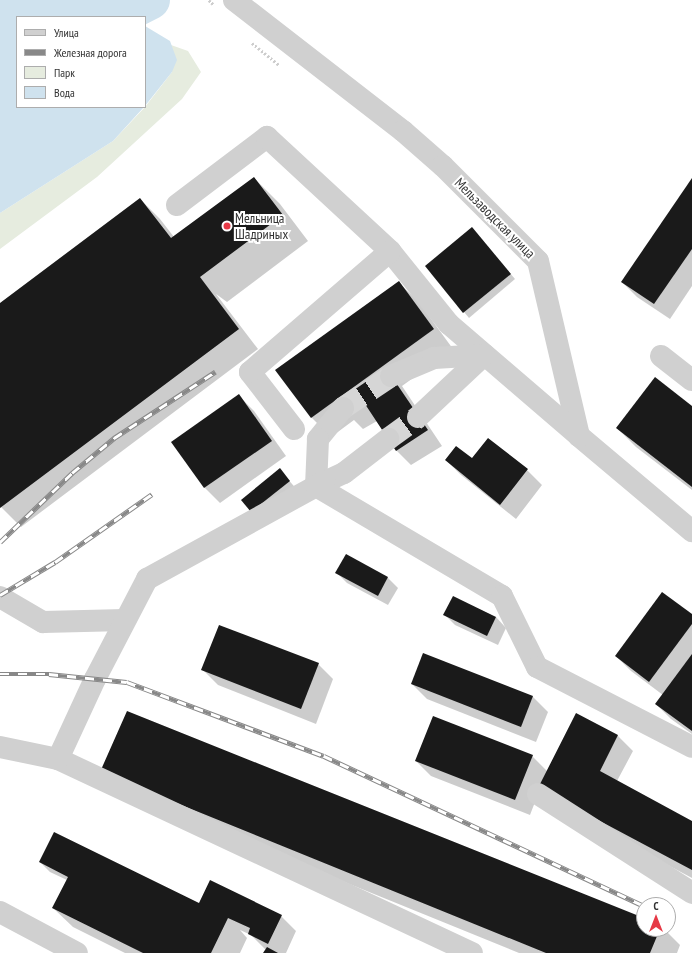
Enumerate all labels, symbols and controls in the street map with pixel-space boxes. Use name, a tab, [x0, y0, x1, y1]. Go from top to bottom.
legend	[16, 16, 146, 108]
text: Улица	[54, 25, 79, 40]
text: Железная дорога	[54, 45, 127, 60]
text: Парк	[54, 65, 75, 80]
text: Вода	[54, 85, 75, 100]
street label: Мельзаводская улица	[451, 174, 539, 262]
place label: Мельница Шадриных	[235, 210, 288, 242]
marker: Мельница Шадриных	[222, 221, 232, 231]
north arrow	[636, 897, 676, 937]
text: С	[653, 899, 659, 913]

